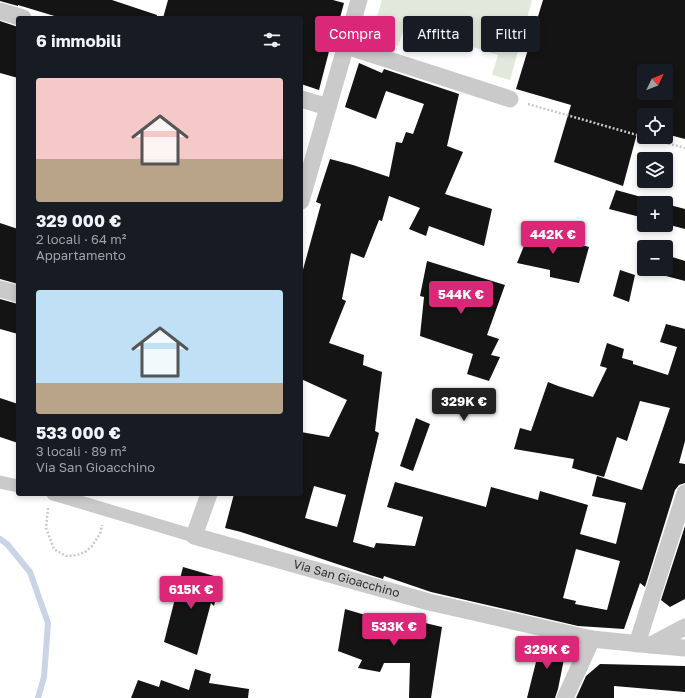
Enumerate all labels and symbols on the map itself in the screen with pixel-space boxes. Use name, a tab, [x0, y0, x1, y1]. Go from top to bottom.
north arrow	[637, 64, 673, 100]
pin: 442K €	[520, 221, 586, 255]
pin: 544K €	[428, 281, 494, 315]
pin: 329K €	[431, 388, 497, 422]
street label: Via San Gioacchino	[292, 556, 402, 600]
pin: 615K €	[158, 576, 224, 610]
pin: 533K €	[361, 613, 427, 647]
pin: 329K €	[514, 636, 580, 670]

